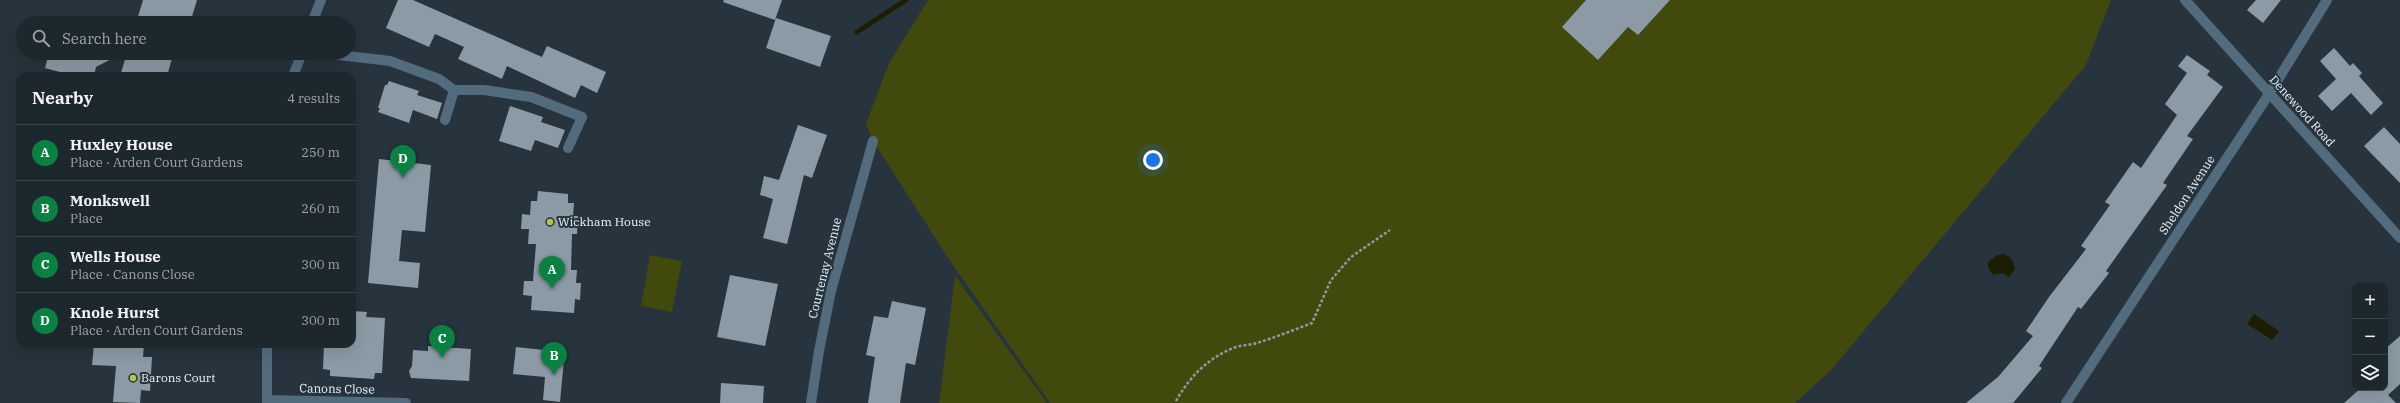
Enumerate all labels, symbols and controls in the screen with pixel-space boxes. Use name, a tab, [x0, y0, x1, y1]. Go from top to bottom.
search box	[16, 16, 356, 60]
icon: search	[30, 27, 52, 49]
text: Search here	[62, 29, 147, 48]
street label: Denewood Road	[2266, 72, 2338, 149]
text: Nearby	[32, 87, 93, 109]
text: 4 results	[287, 90, 340, 107]
text: Huxley House	[70, 135, 173, 154]
text: A	[40, 144, 50, 161]
text: 250 m	[301, 144, 340, 161]
pin: D	[390, 145, 416, 178]
your location	[1143, 150, 1163, 170]
street label: Sheldon Avenue	[2155, 152, 2218, 237]
text: Place · Arden Court Gardens	[70, 154, 243, 171]
text: Monkswell	[70, 191, 150, 210]
text: B	[40, 200, 50, 217]
text: 260 m	[301, 200, 340, 217]
text: Place	[70, 210, 103, 227]
place label: Wickham House	[558, 214, 651, 229]
street label: Courtenay Avenue	[805, 216, 844, 320]
marker: Wickham House	[545, 217, 555, 227]
text: Wells House	[70, 247, 161, 266]
text: C	[41, 256, 49, 273]
text: 300 m	[301, 256, 340, 273]
pin: A	[539, 256, 565, 289]
text: Place · Canons Close	[70, 266, 195, 283]
map controls	[2352, 283, 2388, 391]
button: +	[2352, 283, 2388, 319]
text: Knole Hurst	[70, 303, 159, 322]
text: D	[40, 312, 50, 329]
text: 300 m	[301, 312, 340, 329]
button: −	[2352, 319, 2388, 355]
text: Place · Arden Court Gardens	[70, 322, 243, 339]
pin: C	[429, 325, 455, 358]
pin: B	[541, 342, 567, 375]
button: layers	[2352, 355, 2388, 391]
place label: Barons Court	[141, 370, 216, 385]
marker: Barons Court	[128, 373, 138, 383]
street label: Canons Close	[299, 380, 375, 397]

